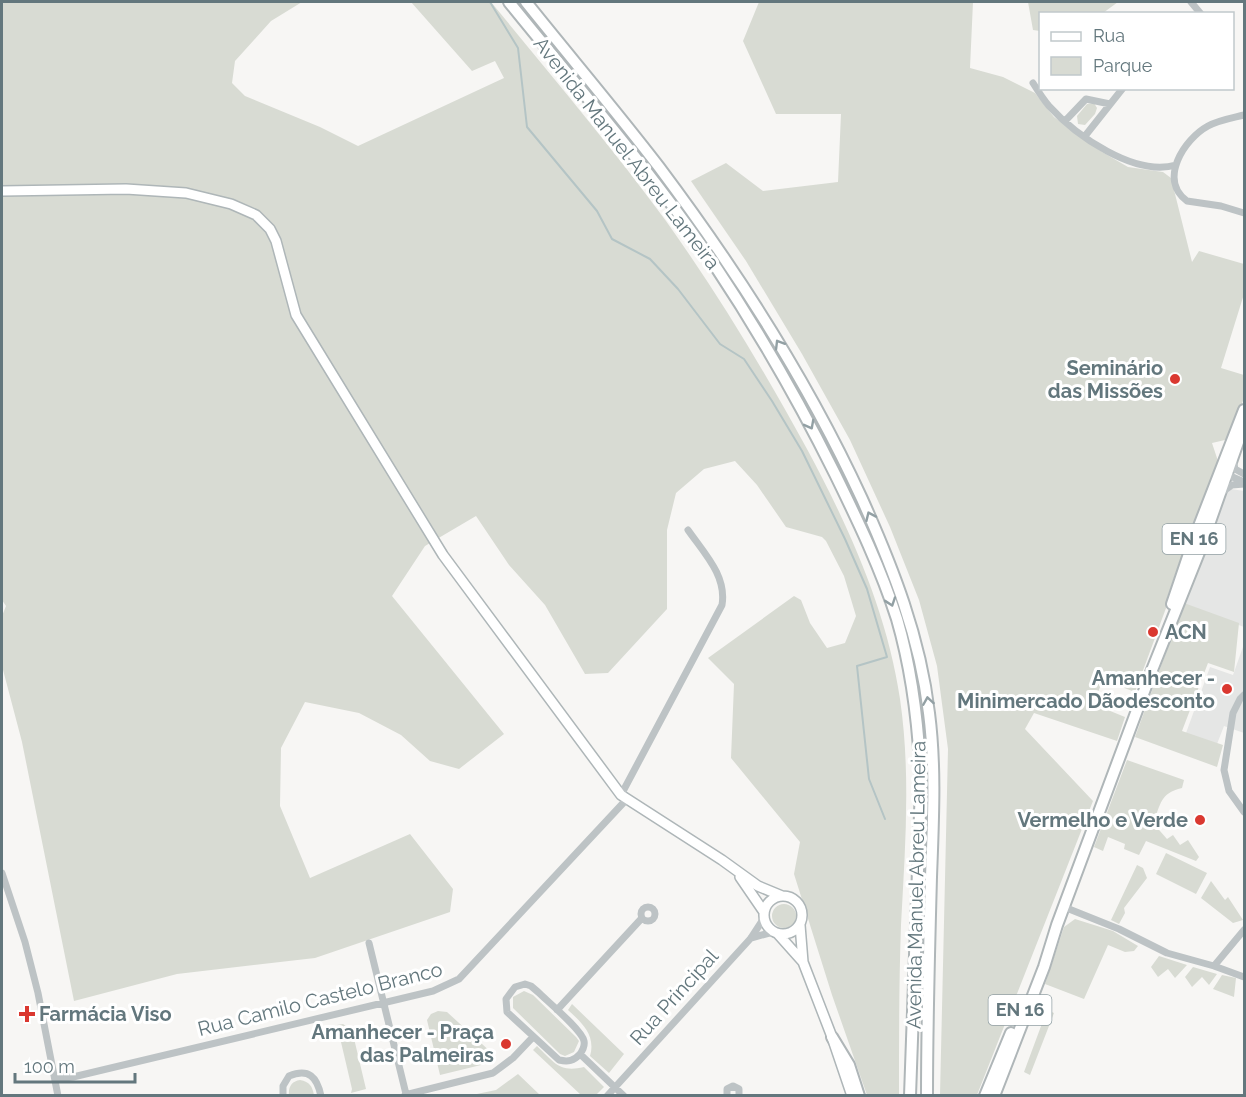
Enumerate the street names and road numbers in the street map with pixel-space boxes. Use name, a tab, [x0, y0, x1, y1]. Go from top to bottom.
street label: Avenida Manuel Abreu Lameira	[529, 32, 725, 274]
road number: EN 16	[1162, 524, 1226, 554]
street label: Avenida Manuel Abreu Lameira	[901, 741, 931, 1029]
street label: Rua Principal	[625, 944, 724, 1050]
street label: Rua Camilo Castelo Branco	[195, 957, 445, 1041]
road number: EN 16	[988, 995, 1052, 1025]

